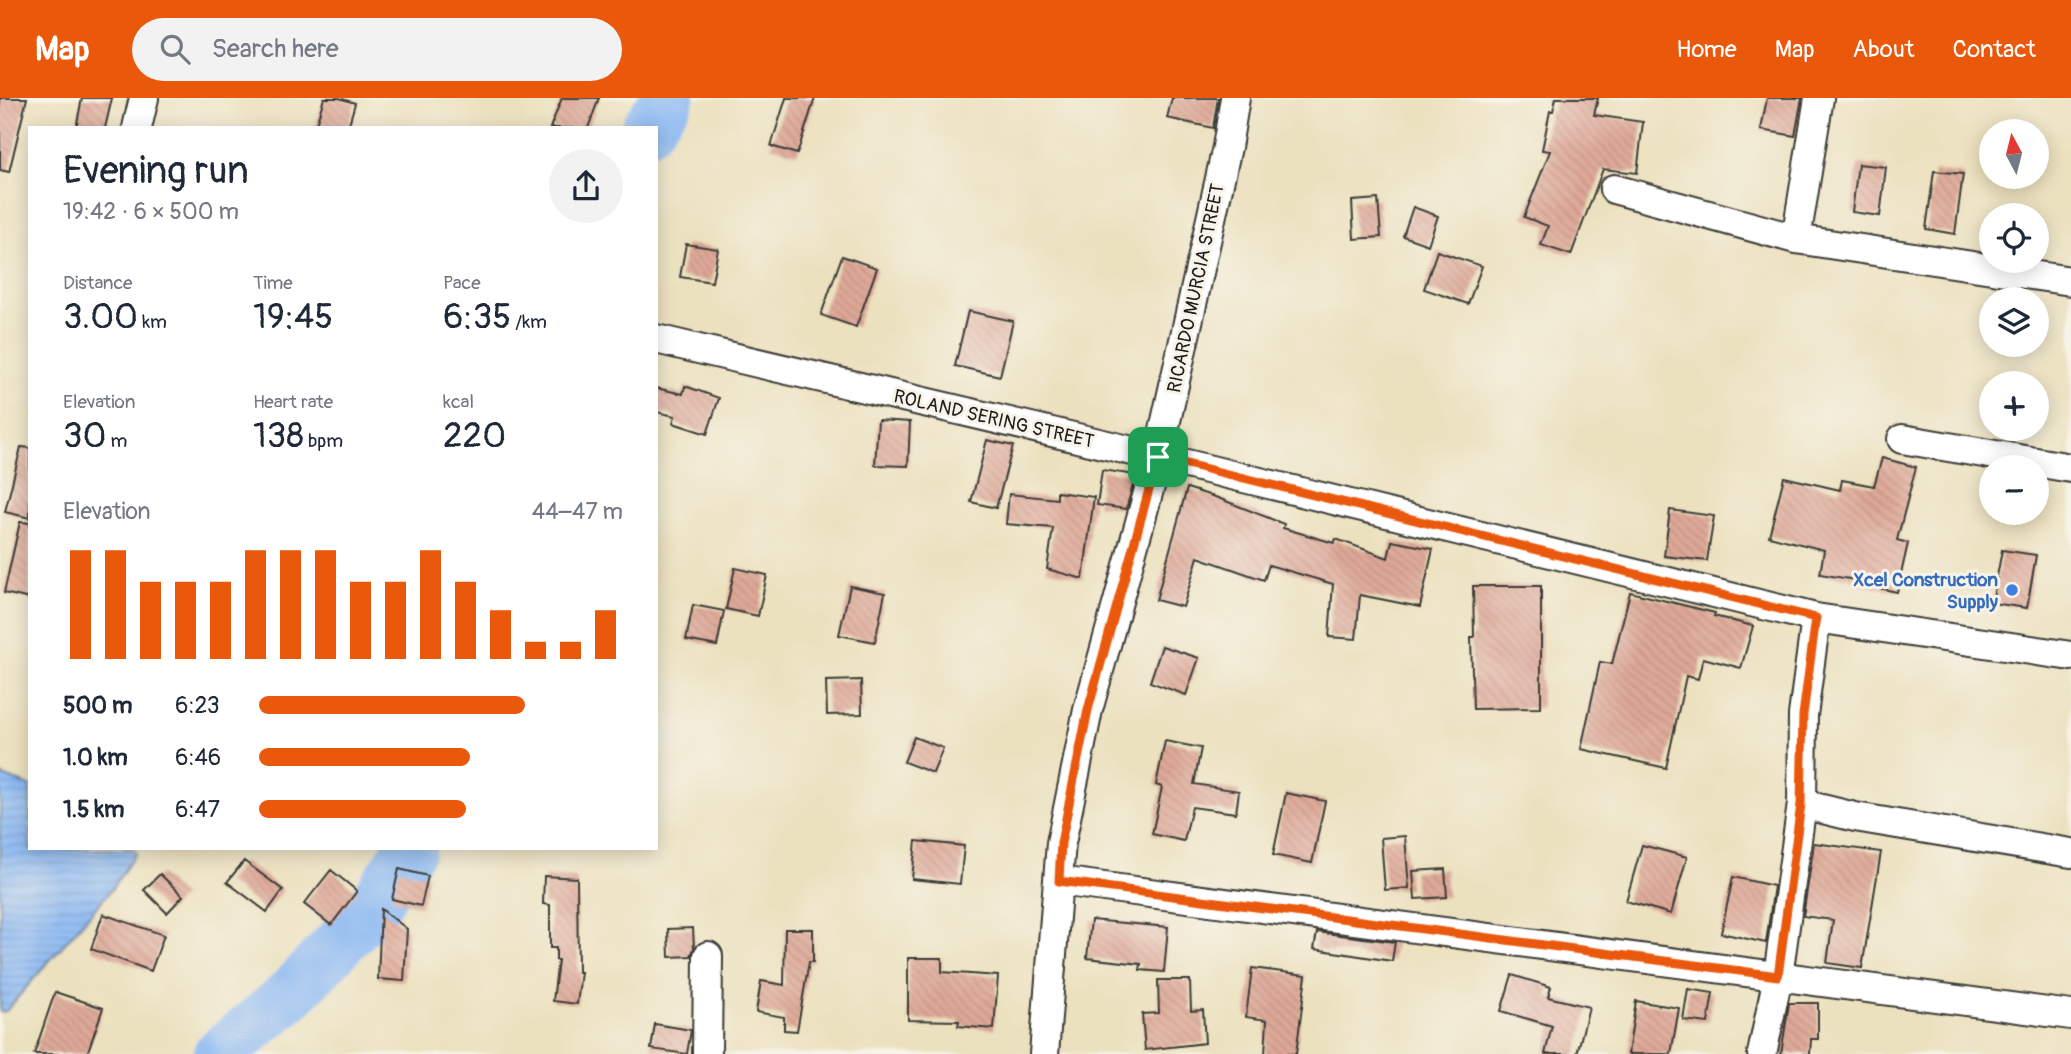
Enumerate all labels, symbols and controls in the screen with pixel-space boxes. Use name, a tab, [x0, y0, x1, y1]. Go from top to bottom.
search box	[132, 18, 622, 81]
text: Map	[35, 29, 90, 70]
icon: search	[156, 30, 194, 68]
text: Search here	[212, 33, 339, 65]
text: Home	[1676, 35, 1737, 64]
text: Map	[1775, 35, 1815, 64]
text: About	[1853, 35, 1915, 64]
text: Contact	[1953, 35, 2036, 64]
north arrow	[1979, 119, 2049, 189]
map controls	[1979, 119, 2049, 525]
text: Evening run	[63, 147, 249, 195]
button: share	[549, 149, 623, 223]
street label: RICARDO MURCIA STREET	[1162, 181, 1230, 395]
text: 19:42 · 6 × 500 m	[63, 197, 239, 226]
button: locate	[1979, 203, 2049, 273]
text: Distance	[63, 271, 132, 295]
text: Time	[253, 271, 293, 295]
text: Pace	[443, 271, 481, 295]
button: layers	[1979, 287, 2049, 357]
text: 3.00	[63, 295, 138, 339]
text: 19:45	[253, 295, 333, 339]
text: 6:35	[443, 295, 511, 339]
text: km	[138, 310, 167, 334]
text: /km	[511, 310, 547, 334]
button: +	[1979, 371, 2049, 441]
street label: ROLAND SERING STREET	[891, 384, 1096, 454]
text: Elevation	[63, 390, 135, 414]
text: Heart rate	[253, 390, 333, 414]
text: kcal	[443, 390, 474, 414]
text: 30	[63, 414, 106, 458]
text: 138	[253, 414, 304, 458]
text: 220	[443, 414, 506, 458]
pin	[1128, 427, 1188, 487]
text: m	[106, 429, 127, 453]
text: bpm	[304, 429, 343, 453]
icon: arrive	[1139, 438, 1177, 476]
button: −	[1979, 455, 2049, 525]
text: Elevation	[63, 497, 151, 526]
text: 44–47 m	[532, 497, 623, 526]
place label: Xcel Construction Supply	[1854, 568, 1999, 614]
marker: Xcel Construction Supply	[2004, 582, 2020, 598]
text: 500 m	[63, 691, 132, 720]
text: 6:23	[175, 691, 220, 720]
text: 1.0 km	[63, 743, 128, 772]
text: 6:46	[175, 743, 221, 772]
text: 1.5 km	[63, 795, 125, 824]
text: 6:47	[175, 795, 220, 824]

